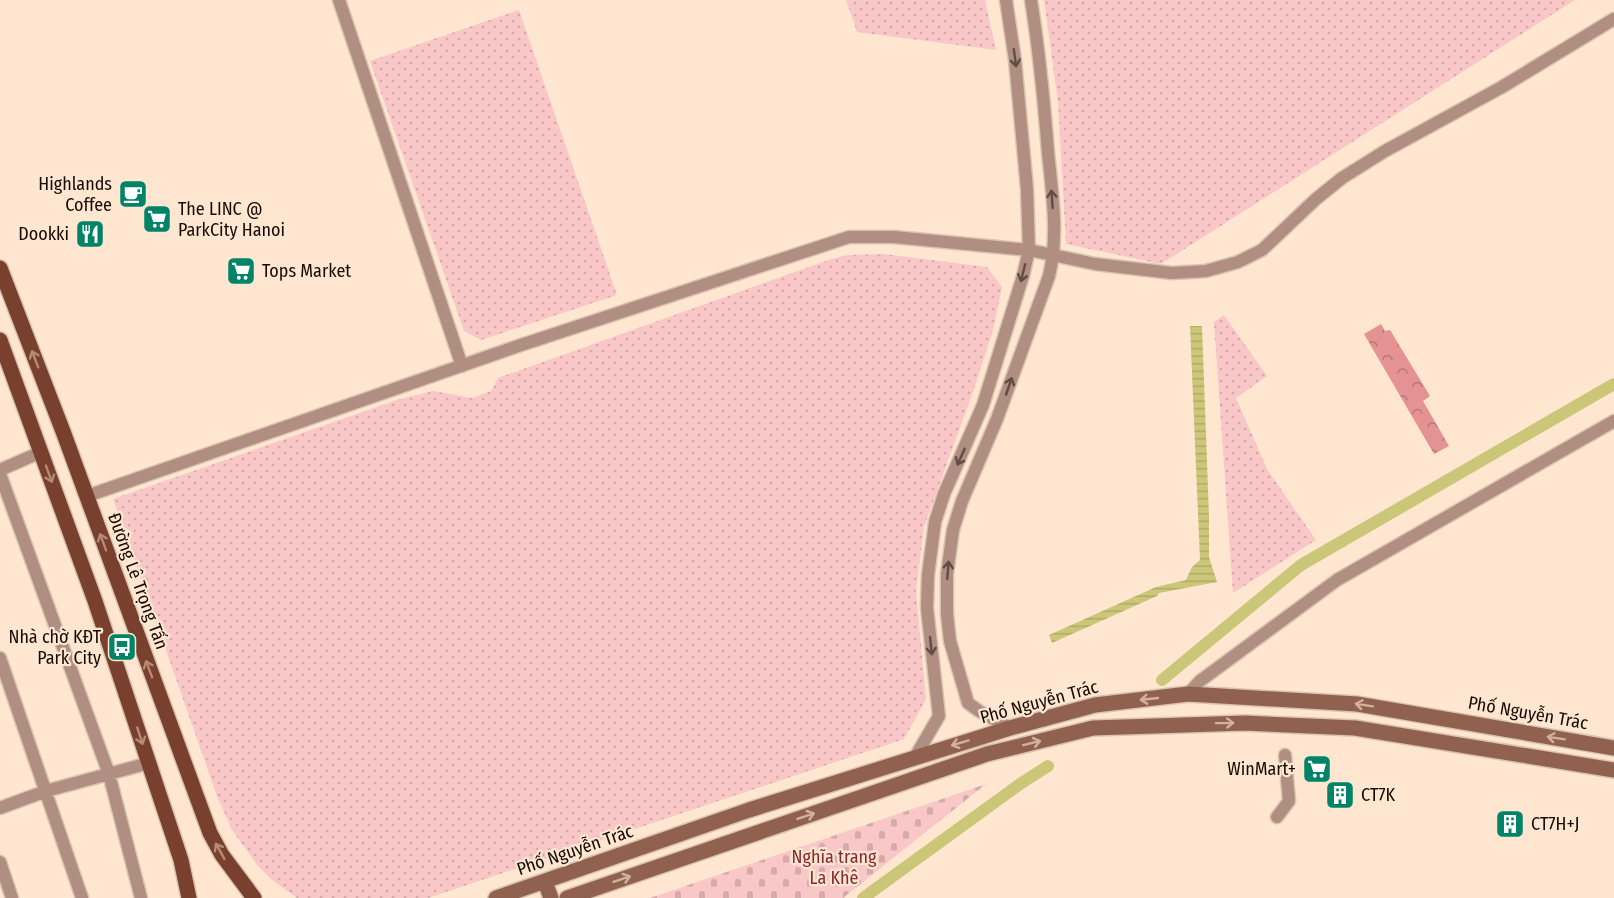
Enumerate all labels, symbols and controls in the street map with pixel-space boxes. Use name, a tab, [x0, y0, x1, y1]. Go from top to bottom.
one-way arrow	[1009, 47, 1020, 67]
place label: Highlands Coffee	[38, 173, 112, 216]
cafe icon: Highlands Coffee	[117, 178, 149, 210]
one-way arrow	[1047, 189, 1058, 209]
place label: The LINC @ ParkCity Hanoi	[178, 198, 285, 241]
supermarket icon: The LINC @ ParkCity Hanoi	[141, 203, 173, 235]
restaurant icon: Dookki	[74, 218, 106, 250]
place label: Dookki	[18, 223, 69, 245]
supermarket icon: Tops Market	[225, 255, 257, 287]
place label: Tops Market	[262, 260, 351, 282]
one-way arrow	[1017, 263, 1029, 282]
one-way arrow	[29, 350, 40, 369]
one-way arrow	[1004, 377, 1015, 396]
one-way arrow	[955, 447, 966, 466]
one-way arrow	[44, 464, 55, 482]
street label: Đường Lê Trọng Tấn	[103, 510, 173, 652]
one-way arrow	[97, 533, 108, 552]
one-way arrow	[943, 561, 954, 580]
place label: Nhà chờ KĐT Park City	[8, 626, 102, 669]
bus stop icon: Nhà chờ KĐT Park City	[106, 631, 138, 663]
one-way arrow	[926, 636, 937, 656]
one-way arrow	[143, 661, 154, 679]
street label: Phố Nguyễn Trác	[977, 676, 1101, 728]
street label: Phố Nguyễn Trác	[1466, 692, 1590, 734]
one-way arrow	[1139, 694, 1159, 705]
one-way arrow	[1355, 700, 1375, 711]
one-way arrow	[1214, 717, 1234, 729]
one-way arrow	[135, 726, 146, 745]
one-way arrow	[1547, 732, 1567, 743]
one-way arrow	[1022, 737, 1041, 749]
one-way arrow	[951, 738, 970, 749]
supermarket icon: WinMart+	[1301, 753, 1333, 785]
place label: WinMart+	[1227, 758, 1296, 780]
building icon: CT7K	[1324, 779, 1356, 811]
place label: CT7K	[1361, 784, 1396, 806]
building icon: CT7H+J	[1494, 808, 1526, 840]
one-way arrow	[796, 809, 815, 820]
place label: CT7H+J	[1531, 813, 1579, 835]
street label: Phố Nguyễn Trác	[514, 820, 636, 880]
one-way arrow	[214, 843, 226, 860]
park label: Nghĩa trang La Khê	[792, 846, 877, 889]
one-way arrow	[612, 873, 631, 884]

